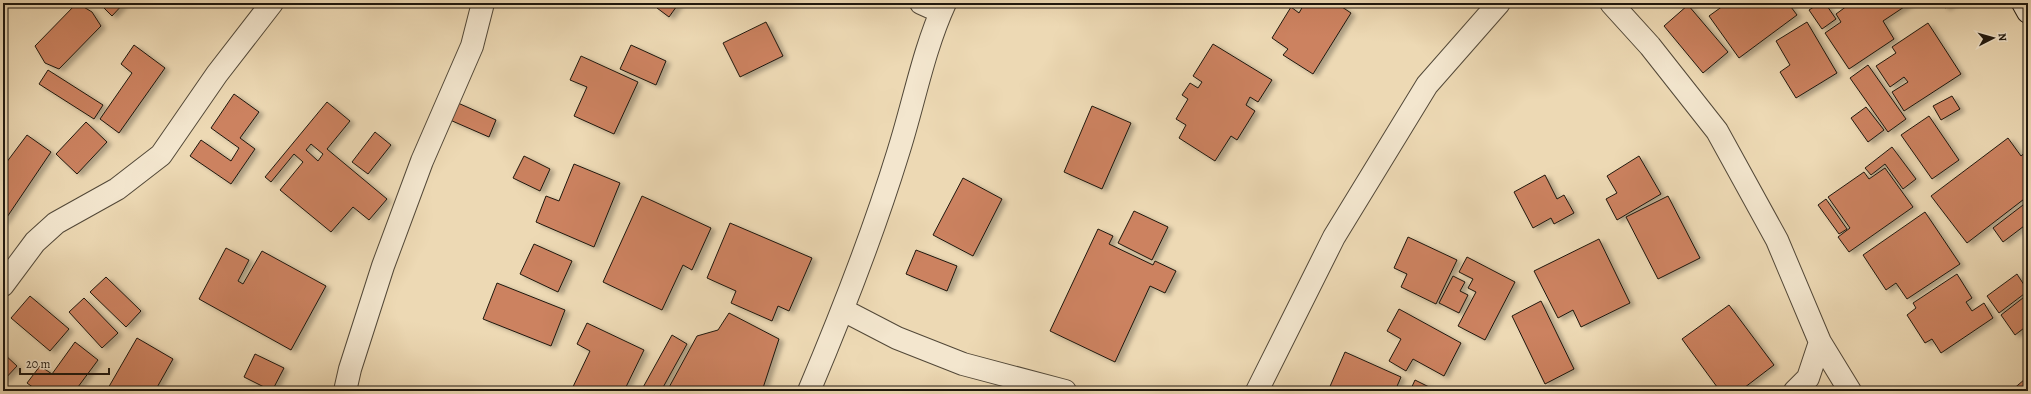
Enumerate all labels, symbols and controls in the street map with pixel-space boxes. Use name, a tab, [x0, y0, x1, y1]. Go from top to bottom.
north arrow	[1973, 18, 2013, 58]
text: N	[1995, 32, 2010, 42]
scale bar	[20, 350, 109, 376]
text: 20 m	[26, 356, 50, 372]

